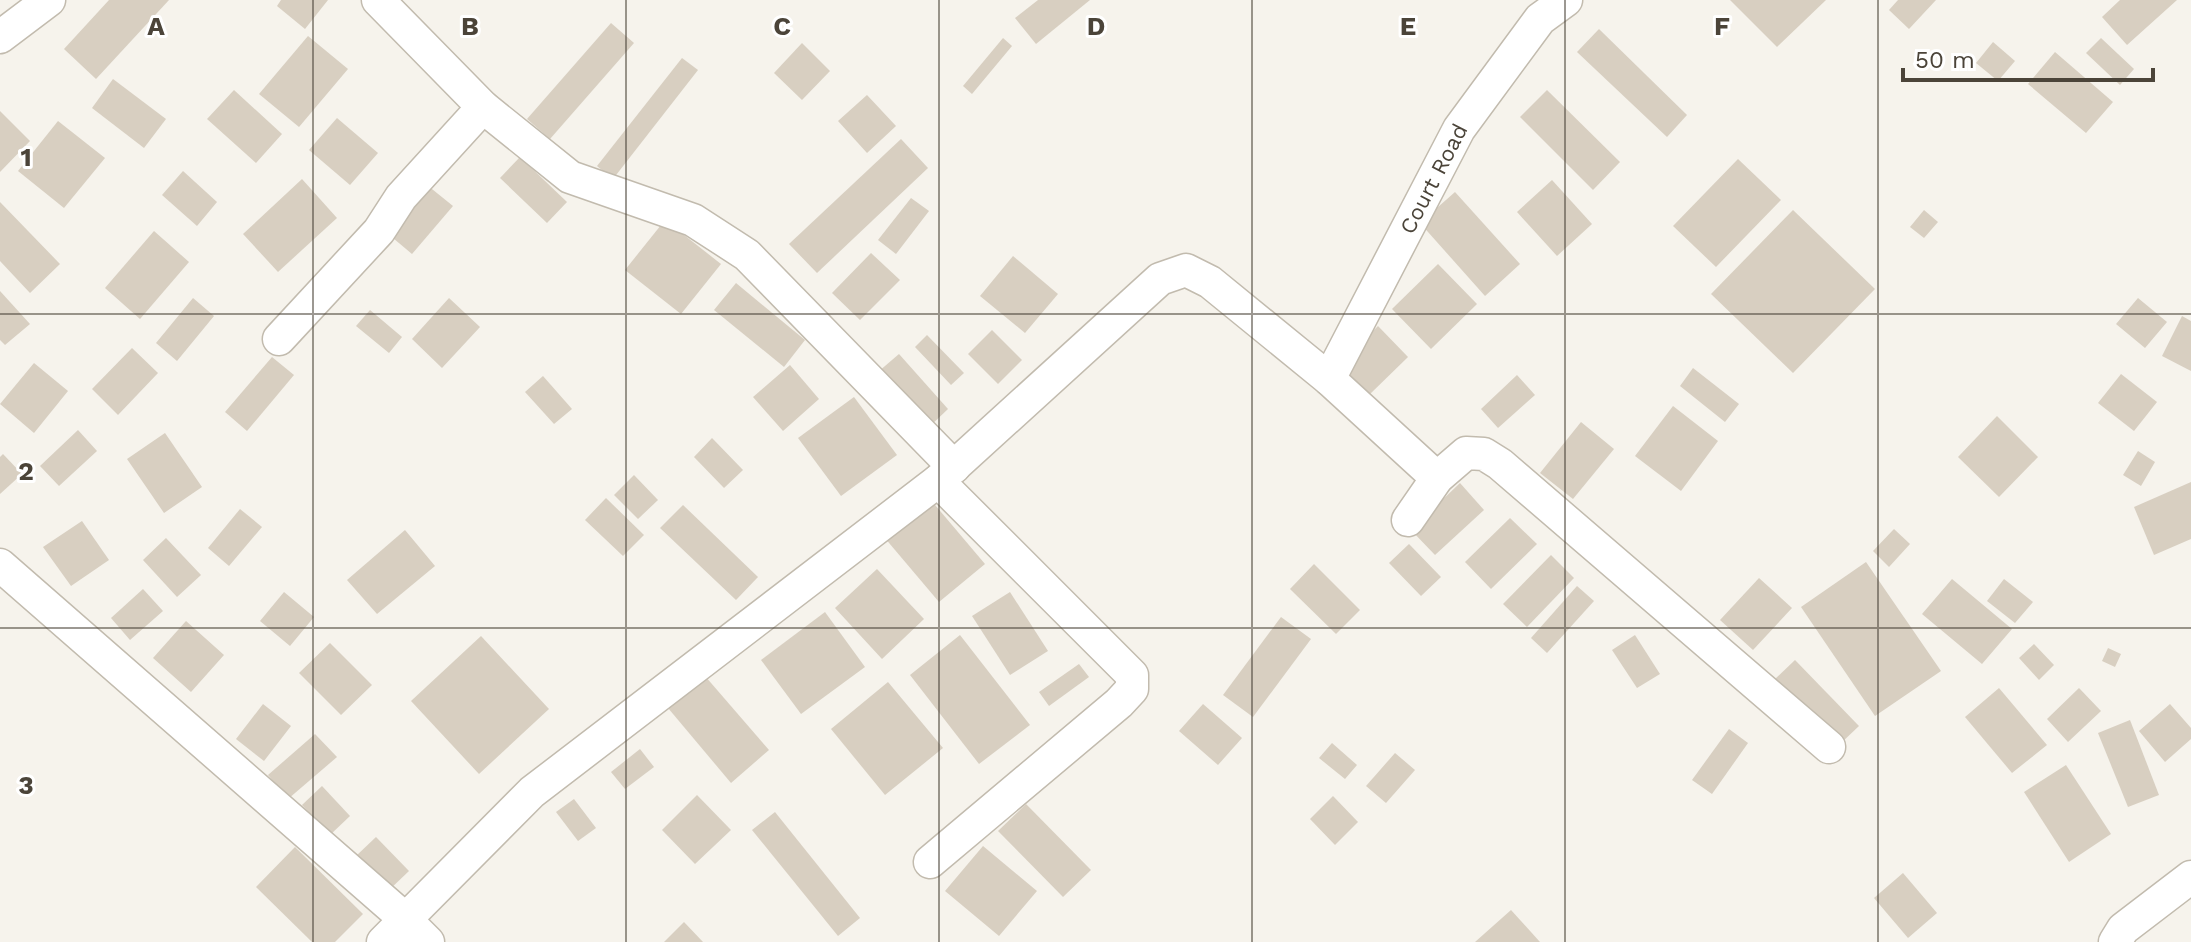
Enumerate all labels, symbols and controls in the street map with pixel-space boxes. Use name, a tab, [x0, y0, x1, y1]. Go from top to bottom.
text: A	[147, 11, 165, 41]
text: B	[461, 11, 479, 41]
text: C	[773, 11, 791, 41]
text: D	[1087, 11, 1105, 41]
text: E	[1400, 11, 1416, 41]
text: F	[1714, 11, 1730, 41]
scale bar	[1903, 32, 2153, 82]
text: 50 m	[1915, 46, 1975, 74]
street label: Court Road	[1395, 119, 1473, 238]
text: 1	[20, 142, 32, 172]
text: 2	[18, 456, 34, 486]
text: 3	[18, 770, 34, 800]

